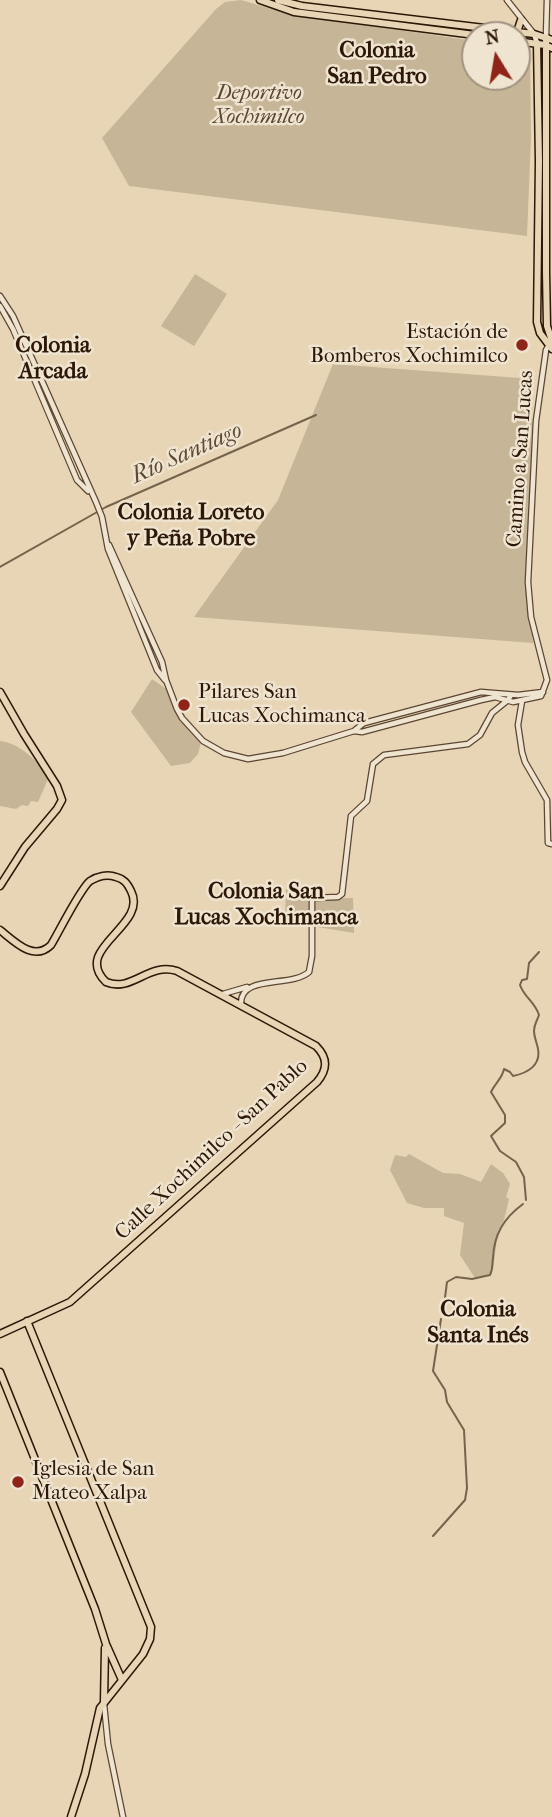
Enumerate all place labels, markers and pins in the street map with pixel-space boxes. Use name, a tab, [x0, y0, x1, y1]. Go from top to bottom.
place label: Estación de Bomberos Xochimilco	[310, 320, 508, 370]
marker: Estación de Bomberos Xochimilco	[514, 337, 530, 353]
place label: Pilares San Lucas Xochimanca	[198, 680, 366, 730]
marker: Pilares San Lucas Xochimanca	[176, 697, 192, 713]
place label: Iglesia de San Mateo Xalpa	[32, 1457, 155, 1507]
marker: Iglesia de San Mateo Xalpa	[10, 1474, 26, 1490]

